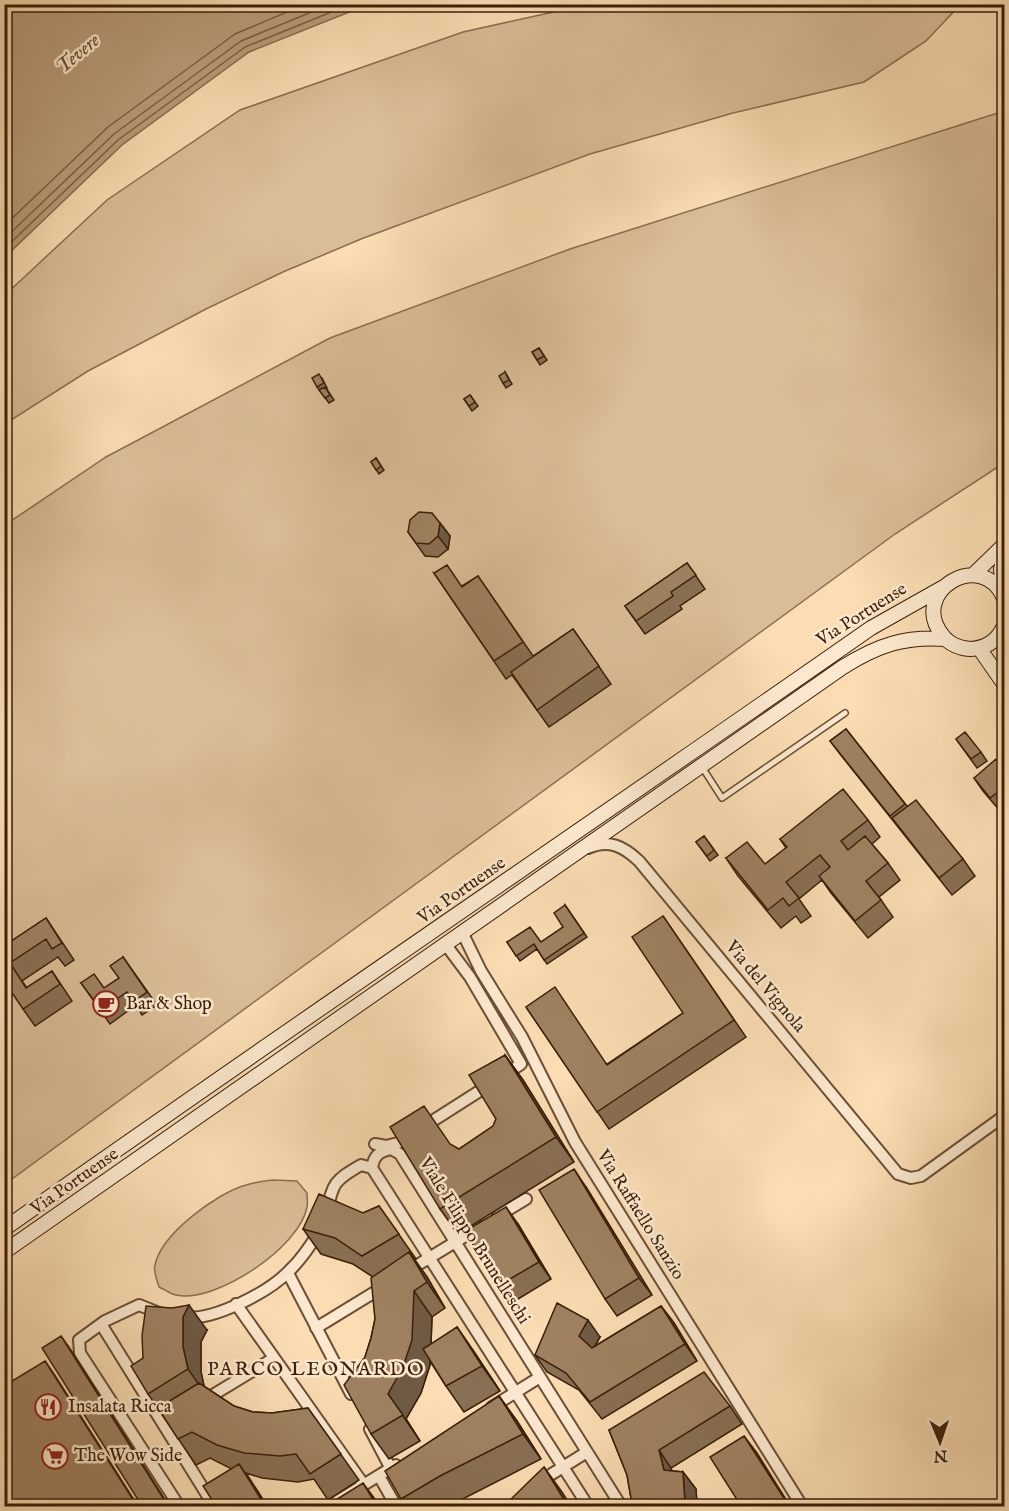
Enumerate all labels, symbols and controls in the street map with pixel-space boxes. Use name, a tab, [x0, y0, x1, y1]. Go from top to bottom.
water label: Tevere	[51, 28, 105, 80]
street label: Via Portuense	[812, 578, 912, 652]
street label: Via Portuense	[413, 852, 511, 930]
street label: Via del Vignola	[719, 935, 810, 1038]
cafe icon: Bar & Shop	[91, 989, 121, 1019]
place label: Bar & Shop	[126, 993, 212, 1016]
street label: Via Portuense	[26, 1143, 124, 1221]
street label: Via Raffaello Sanzio	[590, 1145, 689, 1285]
street label: Viale Filippo Brunelleschi	[413, 1152, 535, 1329]
district label: PARCO LEONARDO	[207, 1357, 425, 1382]
restaurant icon: Insalata Ricca	[33, 1392, 63, 1422]
place label: Insalata Ricca	[68, 1396, 172, 1419]
north arrow	[910, 1412, 970, 1472]
supermarket icon: The Wow Side	[40, 1441, 70, 1471]
place label: The Wow Side	[74, 1445, 182, 1468]
text: N	[933, 1445, 949, 1465]

